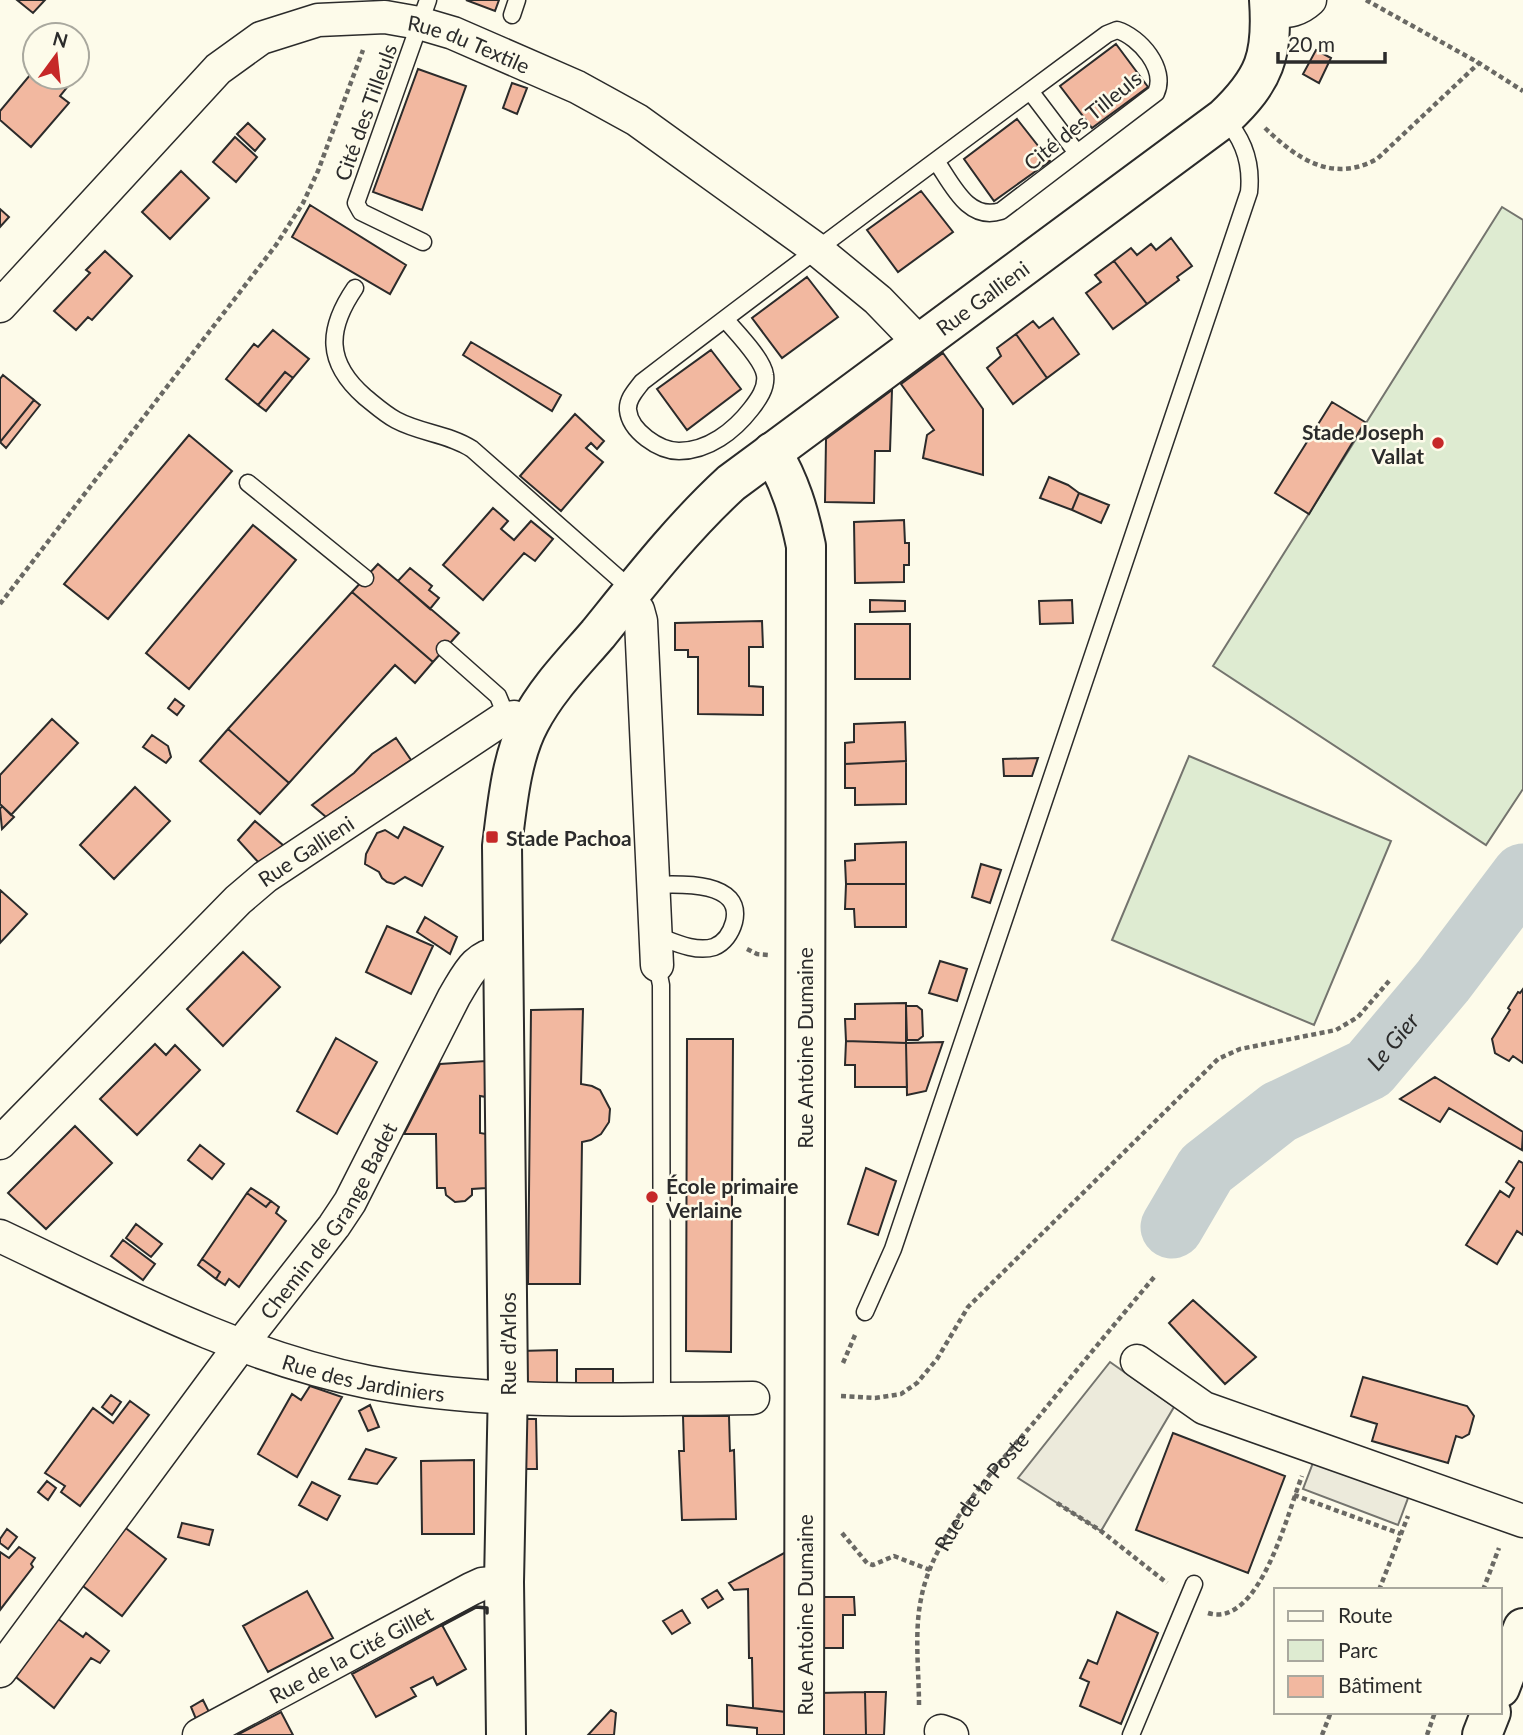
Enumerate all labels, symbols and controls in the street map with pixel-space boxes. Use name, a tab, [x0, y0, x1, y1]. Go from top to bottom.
street label: Rue du Textile	[406, 9, 534, 78]
north arrow	[21, 21, 91, 91]
scale bar	[1278, 21, 1385, 65]
text: N	[50, 26, 71, 52]
text: 20 m	[1288, 31, 1335, 56]
street label: Cité des Tilleuls	[329, 40, 401, 184]
street label: Cité des Tilleuls	[1018, 65, 1146, 175]
street label: Rue Gallieni	[930, 255, 1033, 340]
place label: Stade Joseph Vallat	[1302, 419, 1424, 468]
marker: Stade Joseph Vallat	[1430, 435, 1446, 451]
street label: Rue Gallieni	[253, 810, 358, 891]
place label: Stade Pachoa	[506, 825, 632, 850]
marker: Stade Pachoa	[484, 829, 500, 845]
street label: Rue Antoine Dumaine	[792, 947, 817, 1149]
water label: Le Gier	[1360, 1006, 1425, 1075]
street label: Chemin de Grange Badet	[254, 1117, 401, 1323]
place label: École primaire Verlaine	[665, 1173, 799, 1222]
marker: École primaire Verlaine	[644, 1189, 660, 1205]
street label: Rue d'Arlos	[495, 1292, 520, 1396]
street label: Rue des Jardiniers	[280, 1348, 446, 1405]
street label: Rue de la Poste	[928, 1426, 1033, 1555]
street label: Rue Antoine Dumaine	[792, 1514, 817, 1716]
legend	[1274, 1588, 1502, 1714]
street label: Rue de la Cité Gillet	[265, 1599, 437, 1708]
text: Route	[1338, 1602, 1393, 1627]
text: Parc	[1338, 1637, 1378, 1662]
text: Bâtiment	[1338, 1672, 1423, 1697]

